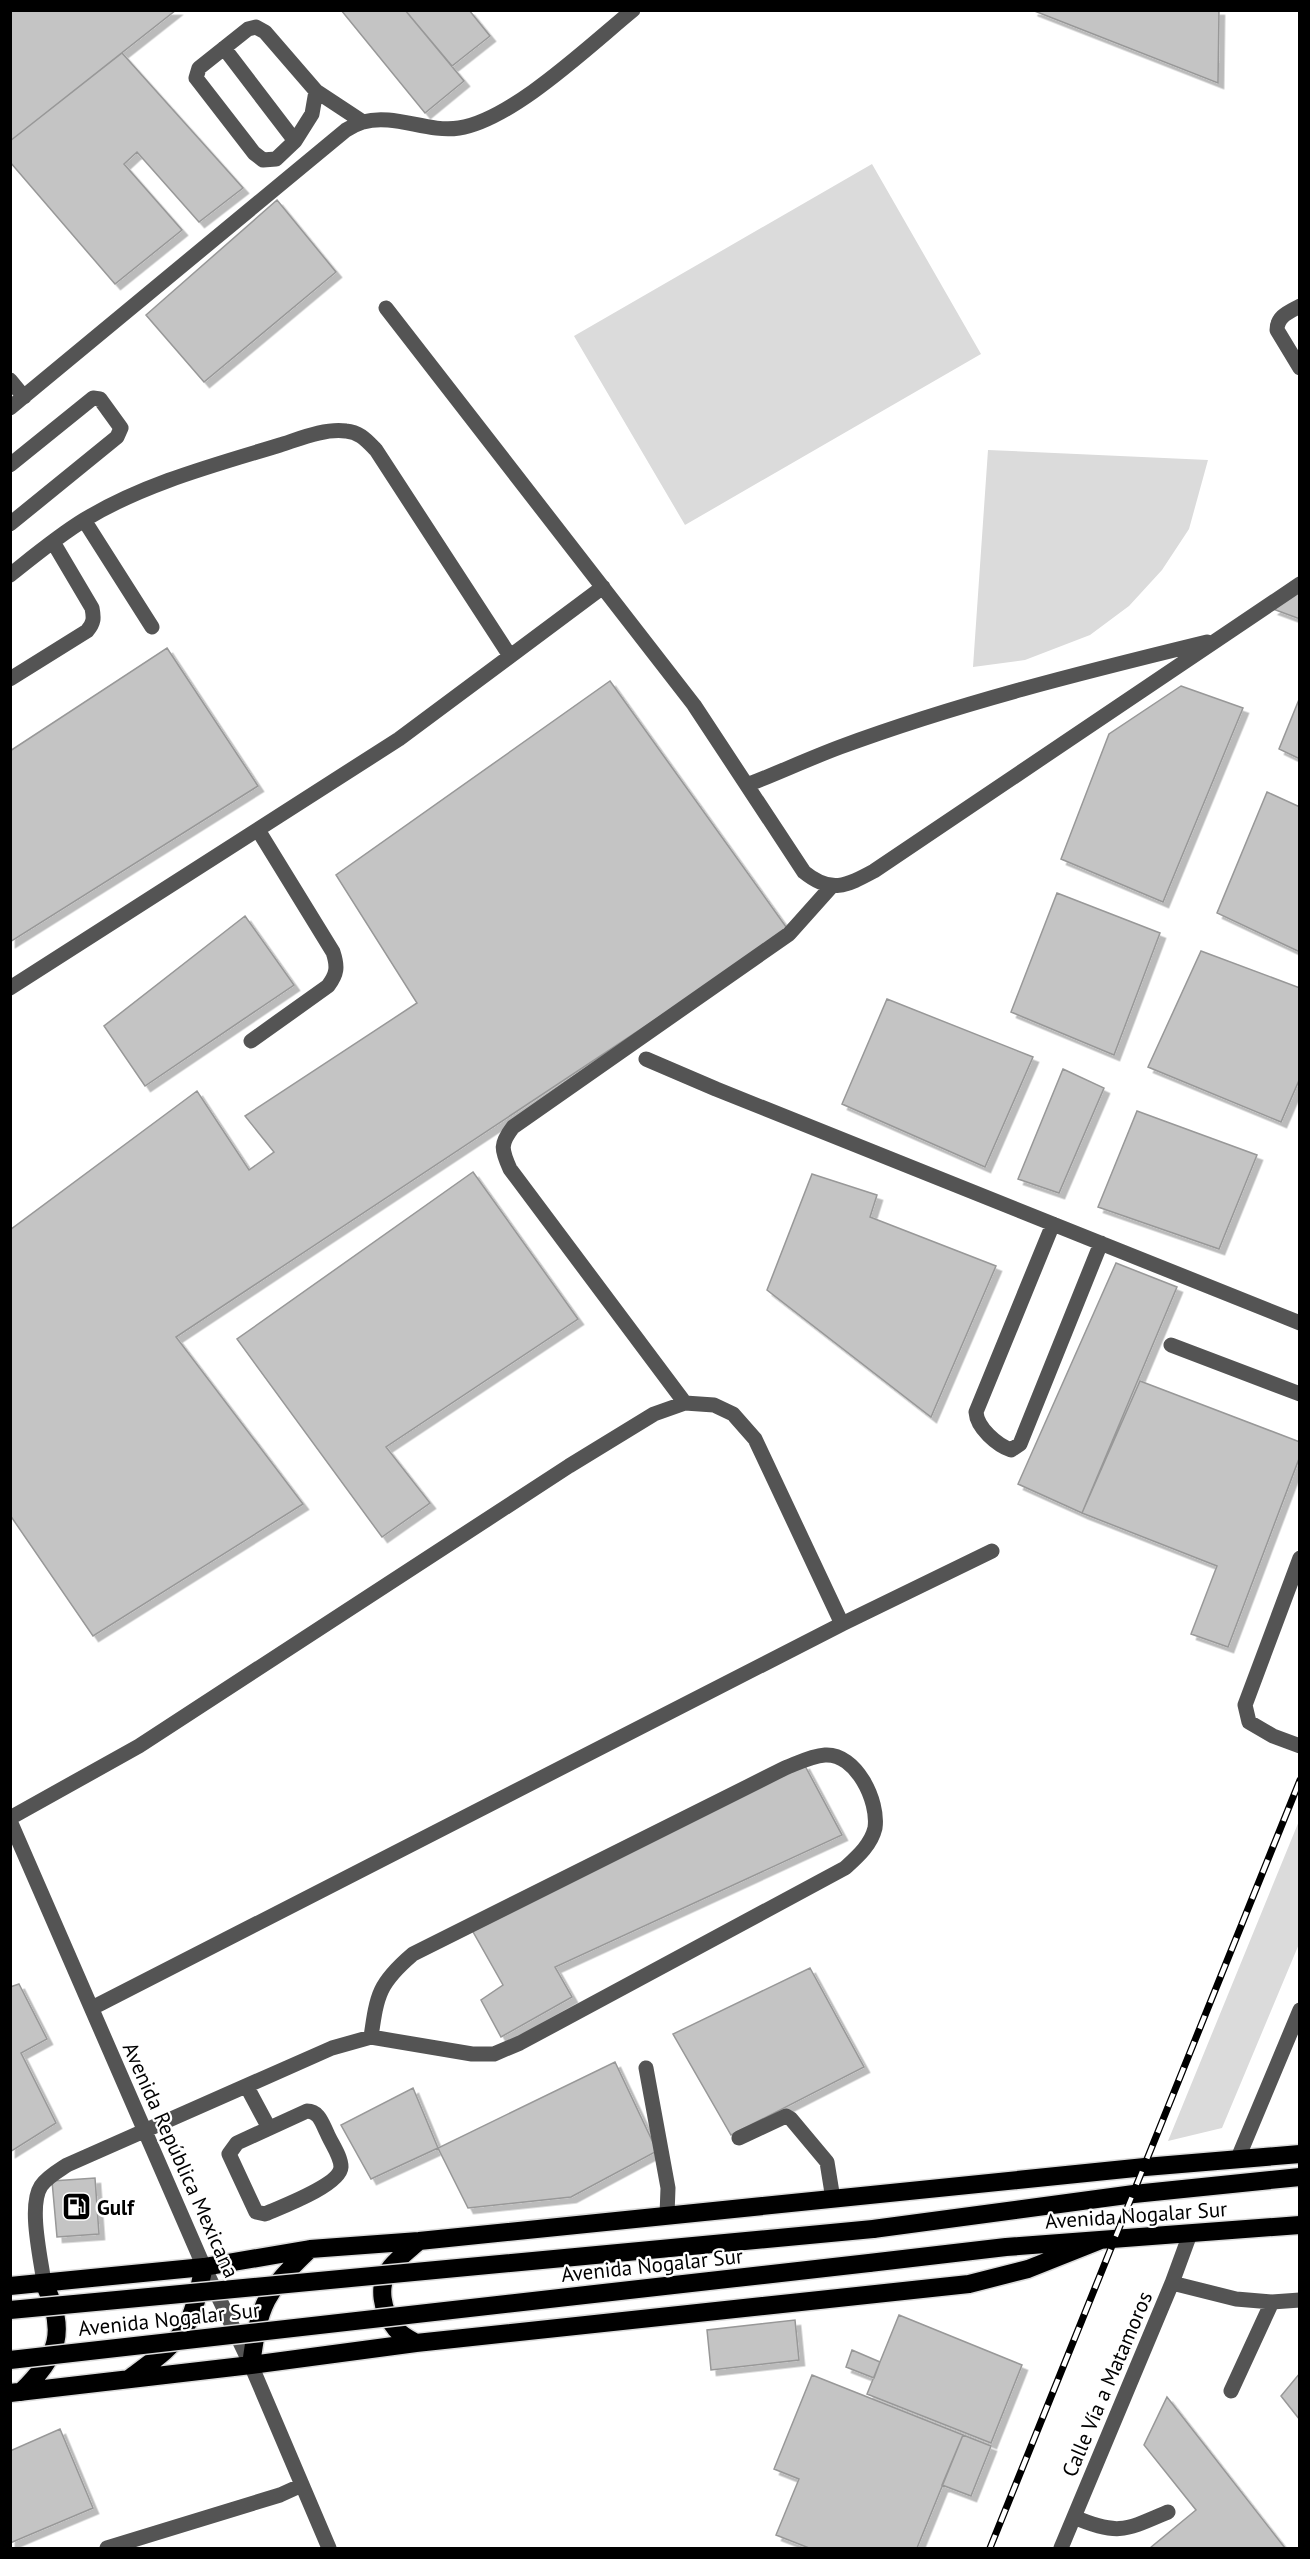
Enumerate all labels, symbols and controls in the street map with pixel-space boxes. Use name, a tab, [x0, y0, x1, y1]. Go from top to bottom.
street label: Avenida República Mexicana	[117, 2038, 245, 2282]
fuel station icon: Gulf	[60, 2191, 92, 2223]
place label: Gulf	[97, 2194, 135, 2221]
street label: Avenida Nogalar Sur	[1044, 2195, 1228, 2235]
street label: Avenida Nogalar Sur	[560, 2242, 744, 2288]
street label: Calle Vía a Matamoros	[1056, 2287, 1158, 2481]
street label: Avenida Nogalar Sur	[77, 2296, 261, 2342]

